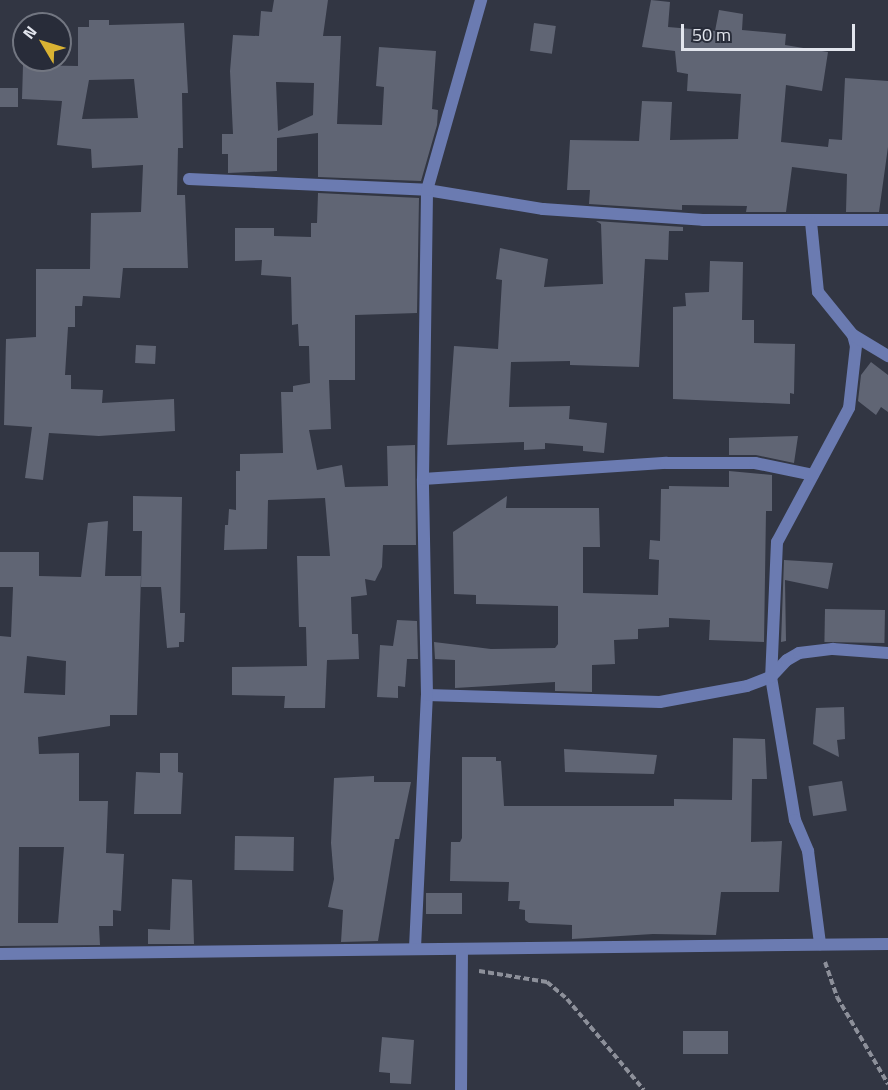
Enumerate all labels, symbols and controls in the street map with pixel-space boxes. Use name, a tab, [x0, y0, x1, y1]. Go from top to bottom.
north arrow	[12, 12, 72, 72]
scale bar	[684, 12, 858, 50]
text: N	[17, 20, 42, 44]
text: 50 m	[692, 21, 731, 48]

